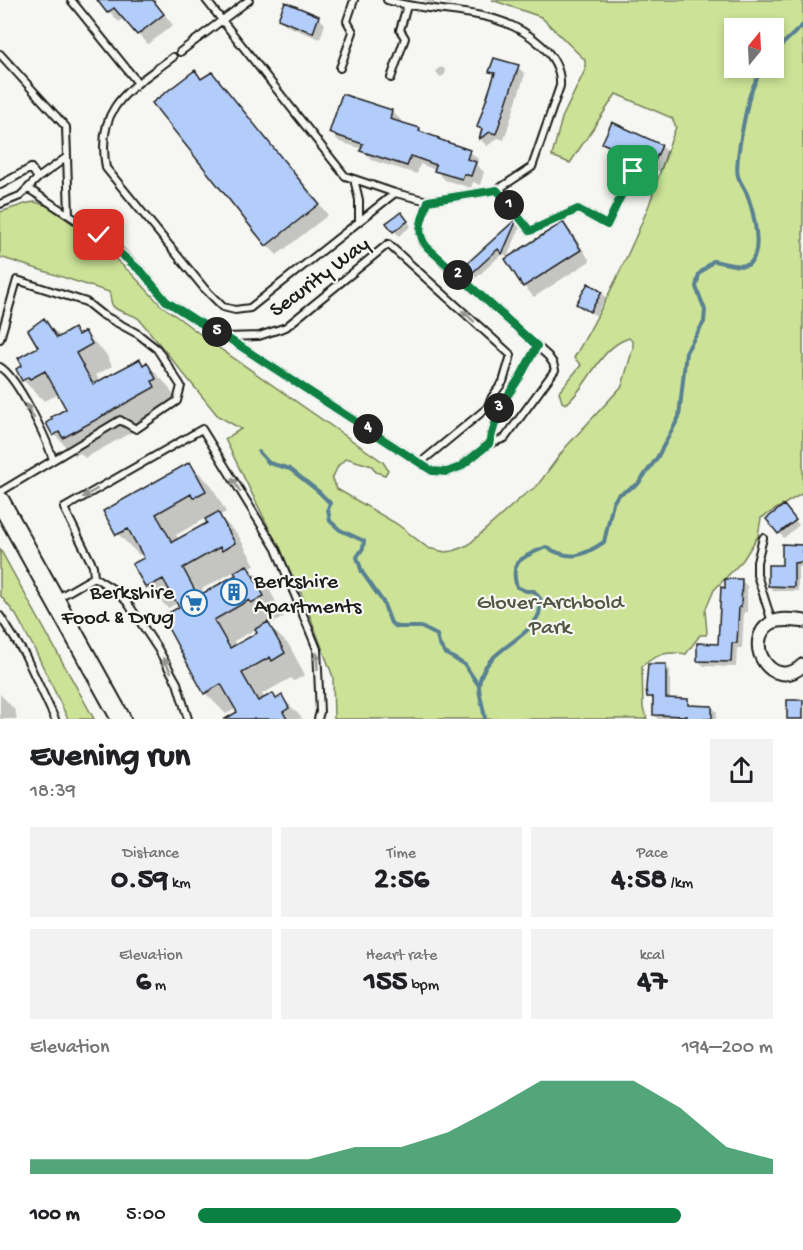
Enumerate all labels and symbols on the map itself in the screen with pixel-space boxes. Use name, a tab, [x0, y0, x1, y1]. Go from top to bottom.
north arrow	[724, 18, 784, 78]
pin	[607, 145, 658, 196]
pin: 1	[494, 190, 524, 220]
pin	[73, 209, 124, 260]
street label: Security Way	[265, 232, 376, 324]
pin: 2	[443, 260, 473, 290]
one-way arrow	[461, 310, 476, 323]
pin: 5	[202, 317, 232, 347]
pin: 3	[484, 393, 514, 423]
one-way arrow	[25, 403, 36, 419]
pin: 4	[353, 414, 383, 444]
one-way arrow	[231, 477, 242, 493]
one-way arrow	[82, 488, 98, 499]
place label: Berkshire Apartments	[253, 570, 362, 621]
building icon: Berkshire Apartments	[219, 577, 249, 607]
place label: Berkshire Food & Drug	[60, 581, 175, 632]
supermarket icon: Berkshire Food & Drug	[179, 588, 209, 618]
park label: Glover-Archbold Park	[477, 591, 625, 642]
one-way arrow	[313, 651, 322, 670]
one-way arrow	[162, 656, 172, 673]

